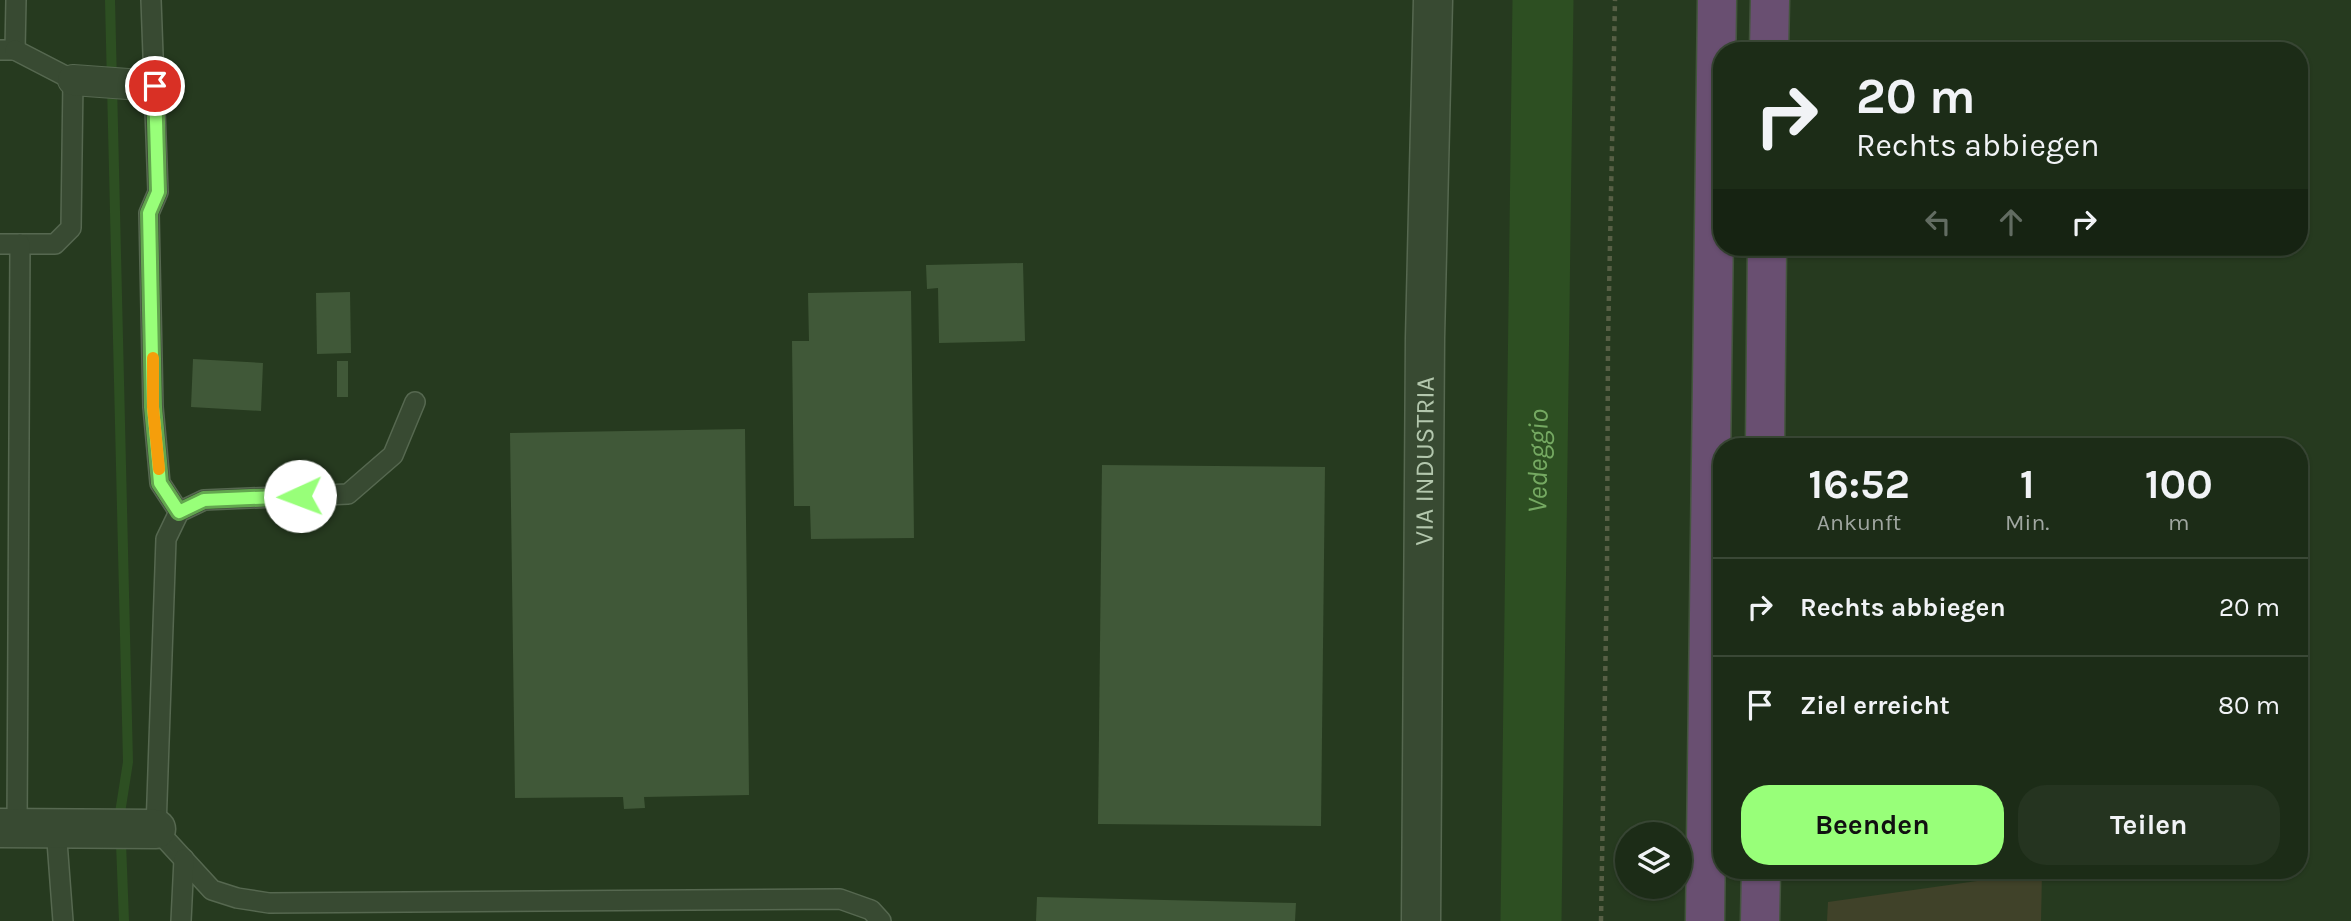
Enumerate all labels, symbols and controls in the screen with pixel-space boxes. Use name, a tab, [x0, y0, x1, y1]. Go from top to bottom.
pin	[125, 56, 185, 116]
icon: arrive	[136, 67, 174, 105]
text: 20 m	[1856, 68, 1976, 125]
icon: right	[1741, 70, 1832, 161]
text: Rechts abbiegen	[1856, 127, 2100, 164]
icon: left	[1919, 203, 1957, 241]
icon: ahead	[1992, 203, 2030, 241]
icon: right	[2065, 203, 2103, 241]
street label: VIA INDUSTRIA	[1408, 376, 1440, 546]
water label: Vedeggio	[1520, 409, 1554, 513]
position arrow	[263, 459, 337, 533]
text: 16:52	[1808, 459, 1910, 509]
text: 1	[2020, 459, 2035, 509]
text: 100	[2145, 459, 2213, 509]
text: Ankunft	[1817, 509, 1901, 536]
text: Min.	[2005, 509, 2049, 536]
text: m	[2168, 509, 2189, 536]
icon: right	[1741, 588, 1779, 626]
text: Rechts abbiegen	[1800, 592, 2006, 623]
text: 20 m	[2219, 592, 2280, 623]
icon: arrive	[1741, 686, 1779, 724]
text: Ziel erreicht	[1800, 690, 1950, 721]
text: 80 m	[2218, 690, 2280, 721]
button: Beenden	[1741, 785, 2004, 865]
button: Teilen	[2018, 785, 2280, 865]
map controls	[1615, 822, 1692, 899]
button: layers	[1615, 822, 1692, 899]

